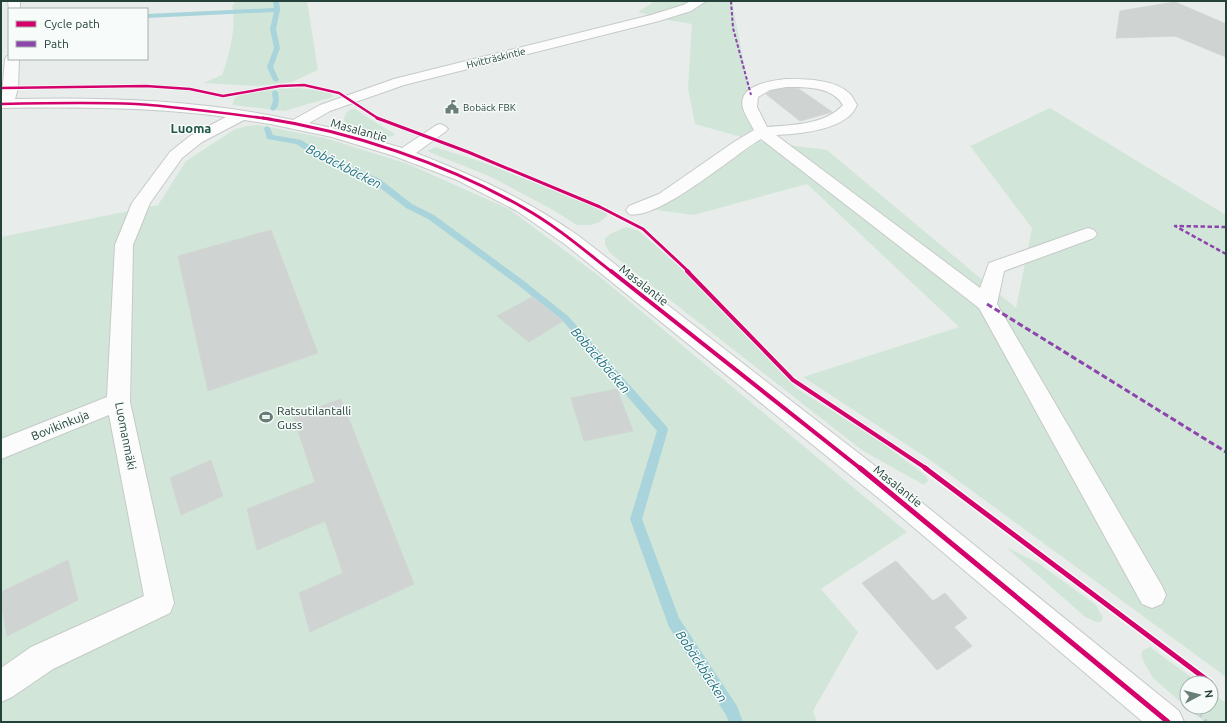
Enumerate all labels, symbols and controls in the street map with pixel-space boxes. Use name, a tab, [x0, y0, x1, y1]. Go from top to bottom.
legend	[8, 8, 148, 60]
text: Cycle path	[44, 17, 100, 30]
text: Path	[44, 37, 69, 50]
street label: Hvitträskintie	[465, 45, 527, 71]
public building icon: Bobäck FBK	[444, 99, 460, 115]
place label: Bobäck FBK	[463, 102, 516, 113]
street label: Masalantie	[329, 116, 389, 144]
district label: Luoma	[171, 121, 211, 135]
water label: Bobäckbäcken	[304, 141, 384, 191]
street label: Masalantie	[617, 262, 671, 308]
water label: Bobäckbäcken	[569, 324, 633, 396]
street label: Luomanmäki	[113, 401, 139, 471]
place label: Ratsutilantalli Guss	[277, 404, 351, 431]
street label: Bovikinkuja	[29, 408, 91, 442]
sports icon: Ratsutilantalli Guss	[258, 409, 274, 425]
street label: Masalantie	[871, 463, 925, 509]
water label: Bobäckbäcken	[674, 628, 730, 704]
north arrow	[1179, 675, 1219, 715]
text: N	[1202, 689, 1215, 699]

